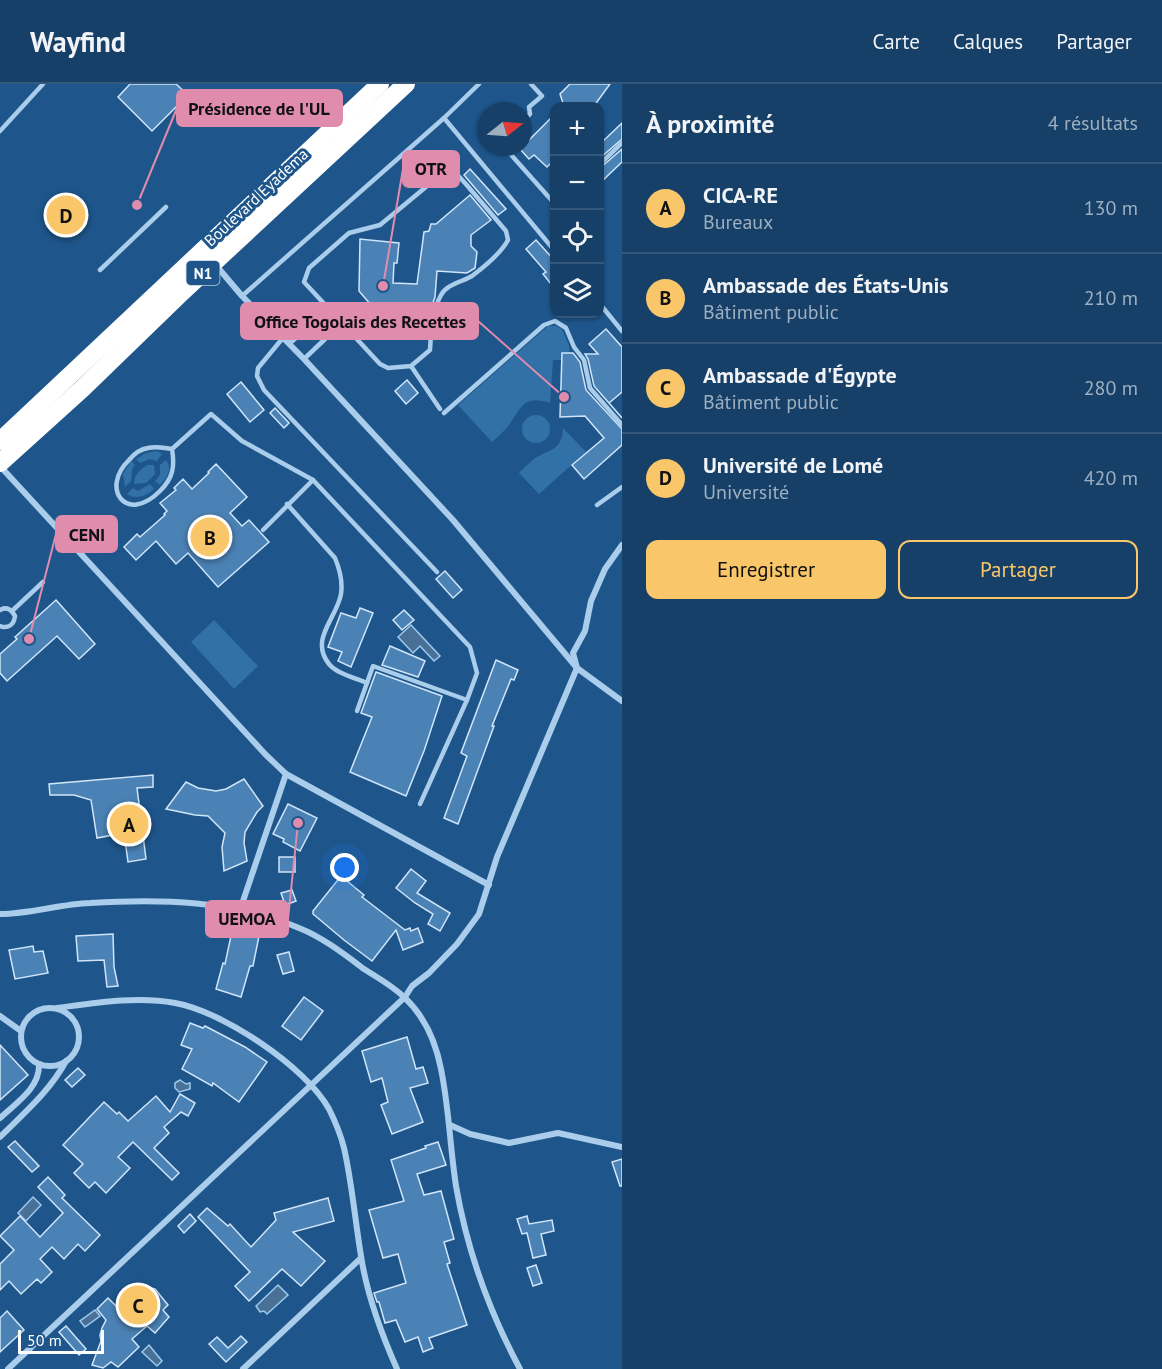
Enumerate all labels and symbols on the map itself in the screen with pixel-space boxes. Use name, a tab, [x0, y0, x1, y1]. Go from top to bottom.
callout: Présidence de l'UL	[177, 90, 342, 126]
text: Présidence de l'UL	[188, 97, 330, 120]
north arrow	[478, 102, 532, 156]
street label: Boulevard Eyadema	[200, 144, 312, 250]
callout: OTR	[403, 151, 459, 187]
text: OTR	[415, 157, 447, 180]
pin: D	[46, 192, 86, 238]
road number: N1	[186, 261, 220, 285]
callout: Office Togolais des Recettes	[241, 303, 478, 339]
text: Office Togolais des Recettes	[254, 310, 466, 333]
pin: B	[190, 514, 230, 560]
callout: CENI	[56, 516, 117, 552]
text: CENI	[69, 523, 105, 546]
pin: A	[110, 802, 148, 846]
your location	[330, 853, 359, 882]
callout: UEMOA	[206, 901, 288, 937]
text: UEMOA	[218, 907, 276, 930]
pin: C	[118, 1282, 158, 1328]
scale bar	[18, 1327, 104, 1354]

